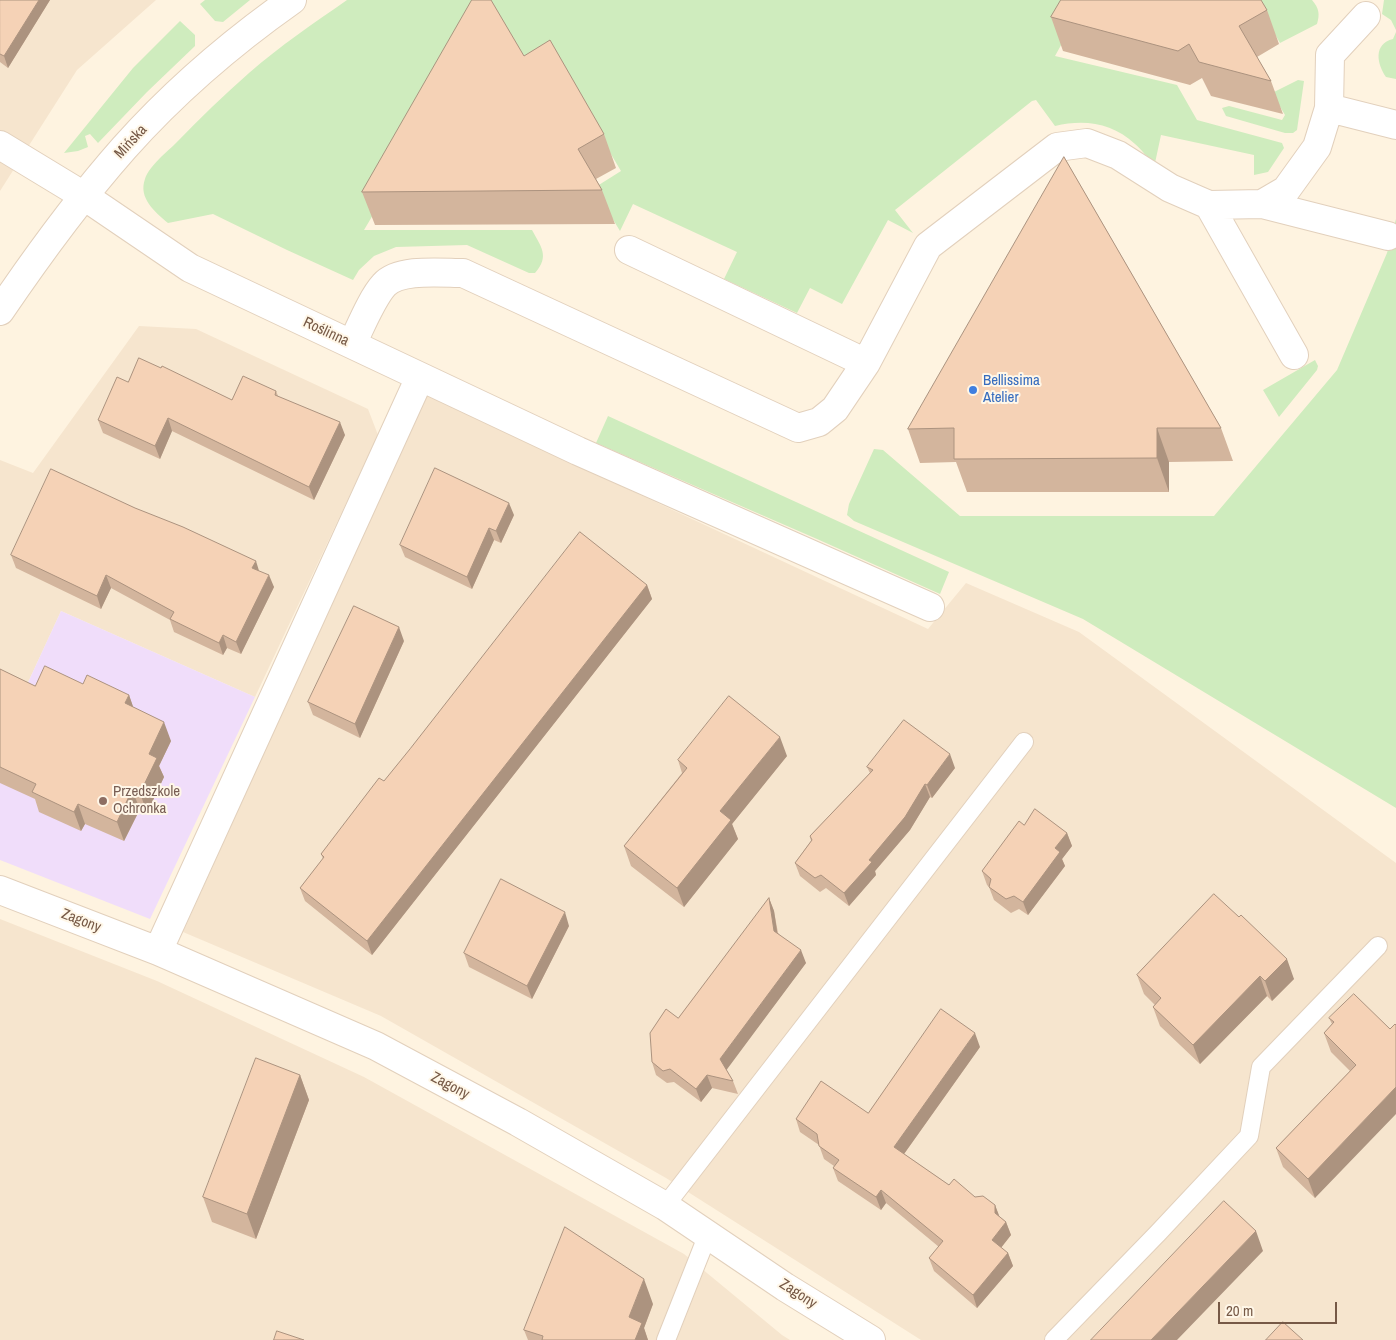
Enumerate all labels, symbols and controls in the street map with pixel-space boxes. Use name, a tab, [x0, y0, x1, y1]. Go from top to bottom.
street label: Mińska	[111, 121, 151, 163]
street label: Roślinna	[300, 314, 352, 350]
place label: Bellissima Atelier	[983, 372, 1040, 407]
marker: Bellissima Atelier	[967, 384, 979, 396]
place label: Przedszkole Ochronka	[113, 783, 180, 818]
marker: Przedszkole Ochronka	[97, 795, 109, 807]
street label: Zagony	[59, 905, 103, 937]
street label: Zagony	[428, 1068, 472, 1104]
street label: Zagony	[776, 1275, 820, 1313]
scale bar	[1221, 1292, 1340, 1324]
text: 20 m	[1226, 1300, 1253, 1321]

